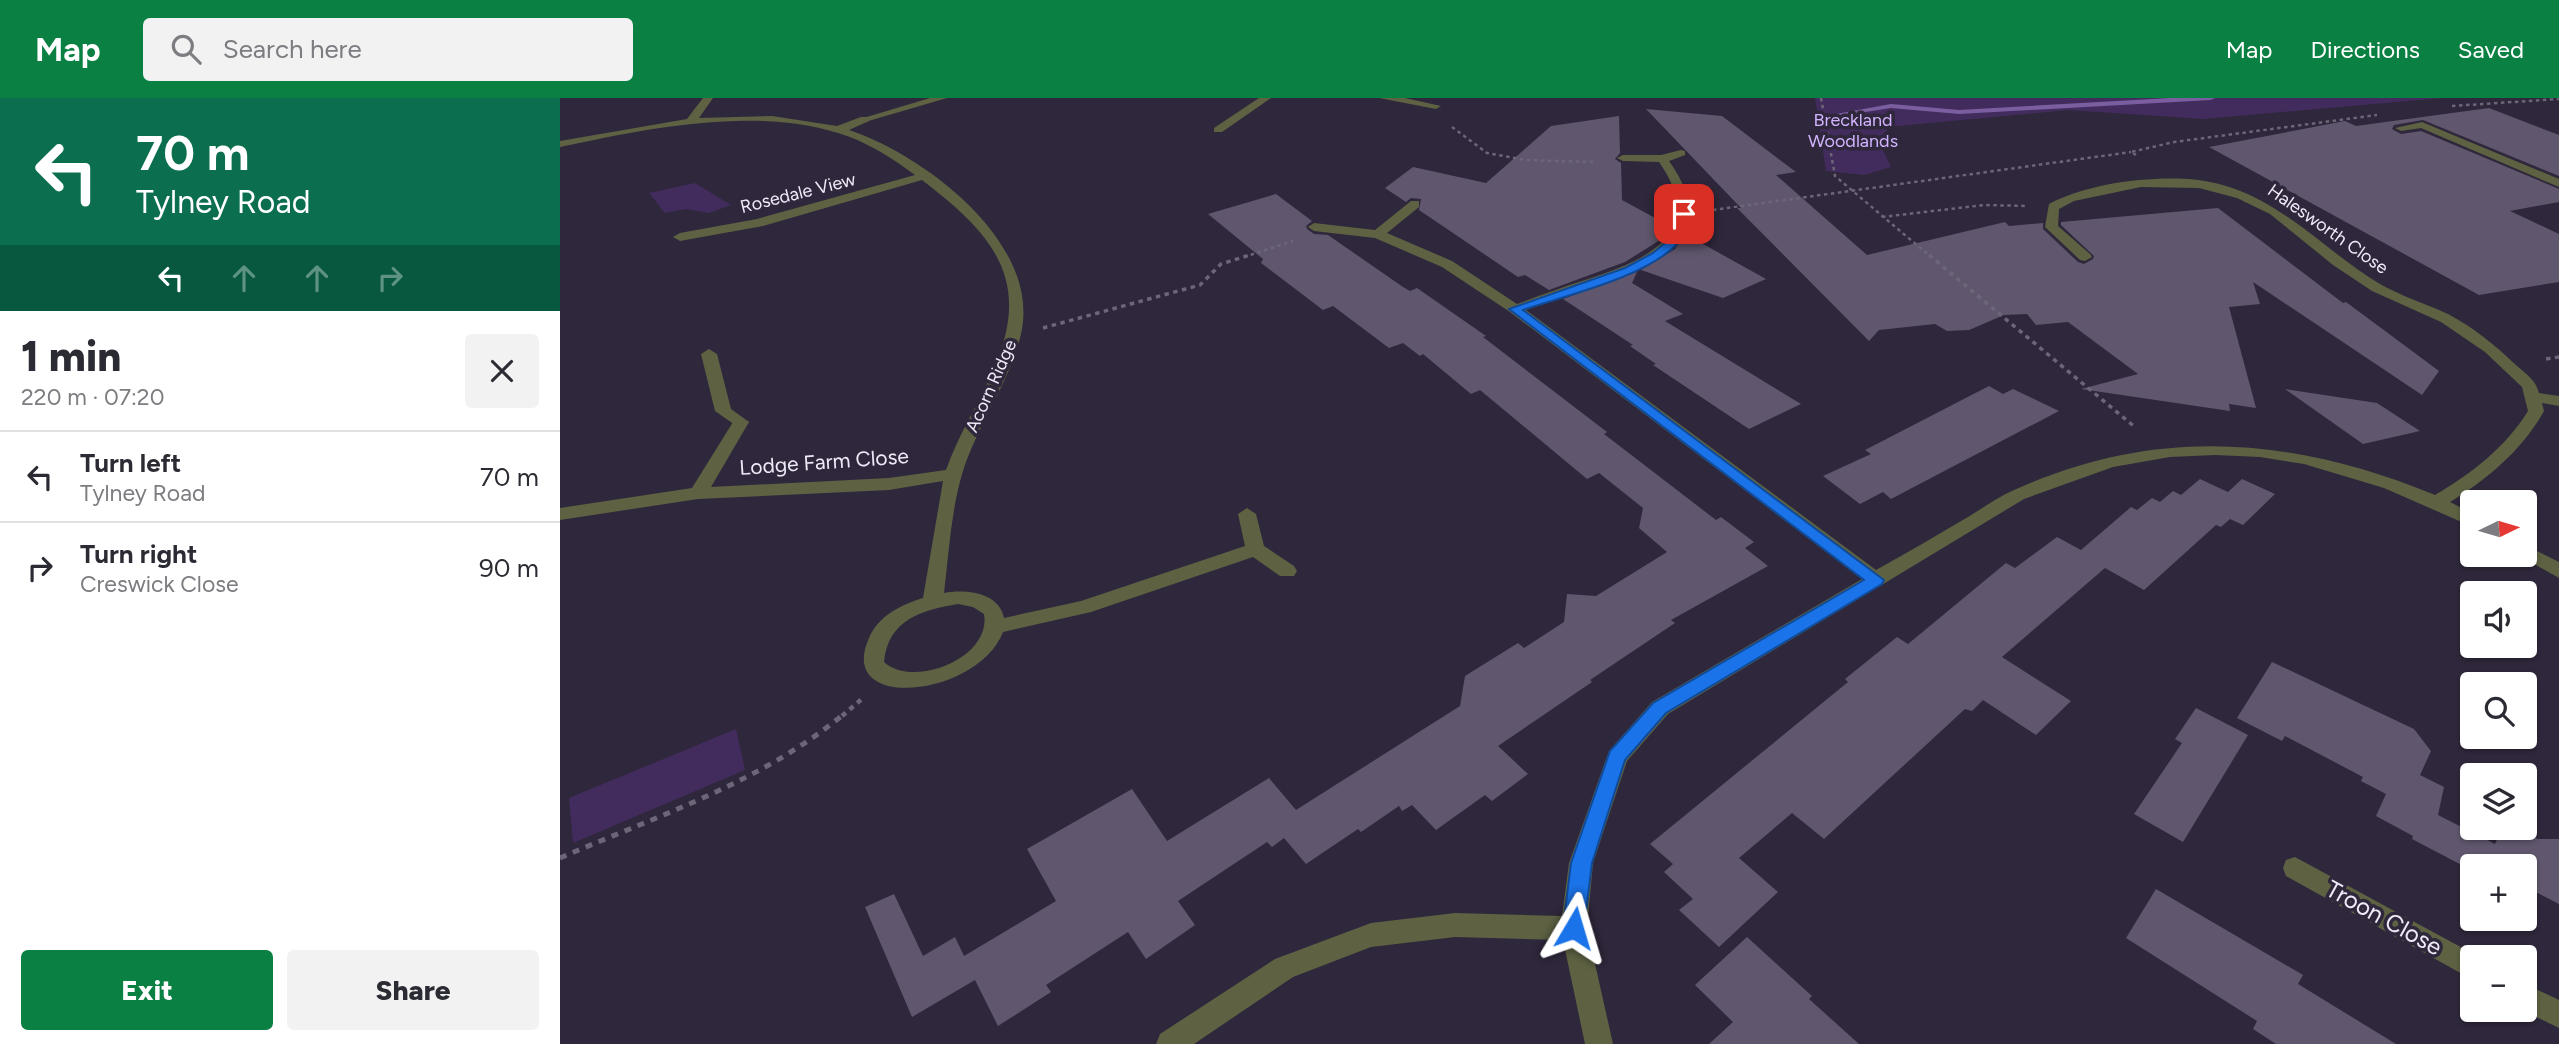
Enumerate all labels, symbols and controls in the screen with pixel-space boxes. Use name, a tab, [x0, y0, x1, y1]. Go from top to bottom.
search box	[143, 18, 633, 81]
text: Map	[35, 30, 101, 69]
icon: search	[167, 30, 205, 68]
text: Search here	[223, 33, 362, 65]
text: Map	[2226, 35, 2272, 64]
text: Directions	[2310, 35, 2420, 64]
text: Saved	[2458, 35, 2524, 64]
park label: Breckland Woodlands	[1808, 109, 1898, 152]
text: 70 m	[136, 123, 249, 182]
icon: left	[21, 126, 112, 217]
street label: Rosedale View	[738, 168, 858, 218]
street label: Halesworth Close	[2263, 179, 2393, 279]
text: Tylney Road	[136, 183, 310, 221]
pin	[1654, 184, 1714, 244]
icon: arrive	[1665, 195, 1703, 233]
icon: left	[152, 259, 190, 297]
icon: ahead	[225, 259, 263, 297]
icon: ahead	[298, 259, 336, 297]
icon: right	[371, 259, 409, 297]
text: 1 min	[21, 331, 121, 382]
button: close	[465, 334, 539, 408]
street label: Acorn Ridge	[961, 336, 1021, 436]
text: 220 m · 07:20	[21, 383, 164, 411]
street label: Lodge Farm Close	[738, 443, 909, 480]
text: Turn left	[80, 447, 181, 479]
icon: left	[21, 458, 59, 496]
text: 70 m	[480, 461, 539, 493]
text: Tylney Road	[80, 479, 205, 507]
north arrow	[2460, 490, 2538, 567]
map controls	[2460, 490, 2537, 1022]
text: Turn right	[80, 538, 197, 570]
icon: right	[21, 549, 59, 587]
text: 90 m	[479, 552, 539, 584]
text: Creswick Close	[80, 570, 239, 598]
button: sound	[2460, 581, 2537, 658]
button: search	[2460, 672, 2537, 749]
button: layers	[2460, 763, 2537, 840]
button: +	[2460, 854, 2537, 931]
street label: Troon Close	[2321, 874, 2447, 961]
position arrow	[1537, 891, 1611, 965]
button: −	[2460, 945, 2537, 1022]
button: Exit	[21, 950, 273, 1030]
button: Share	[287, 950, 539, 1030]

